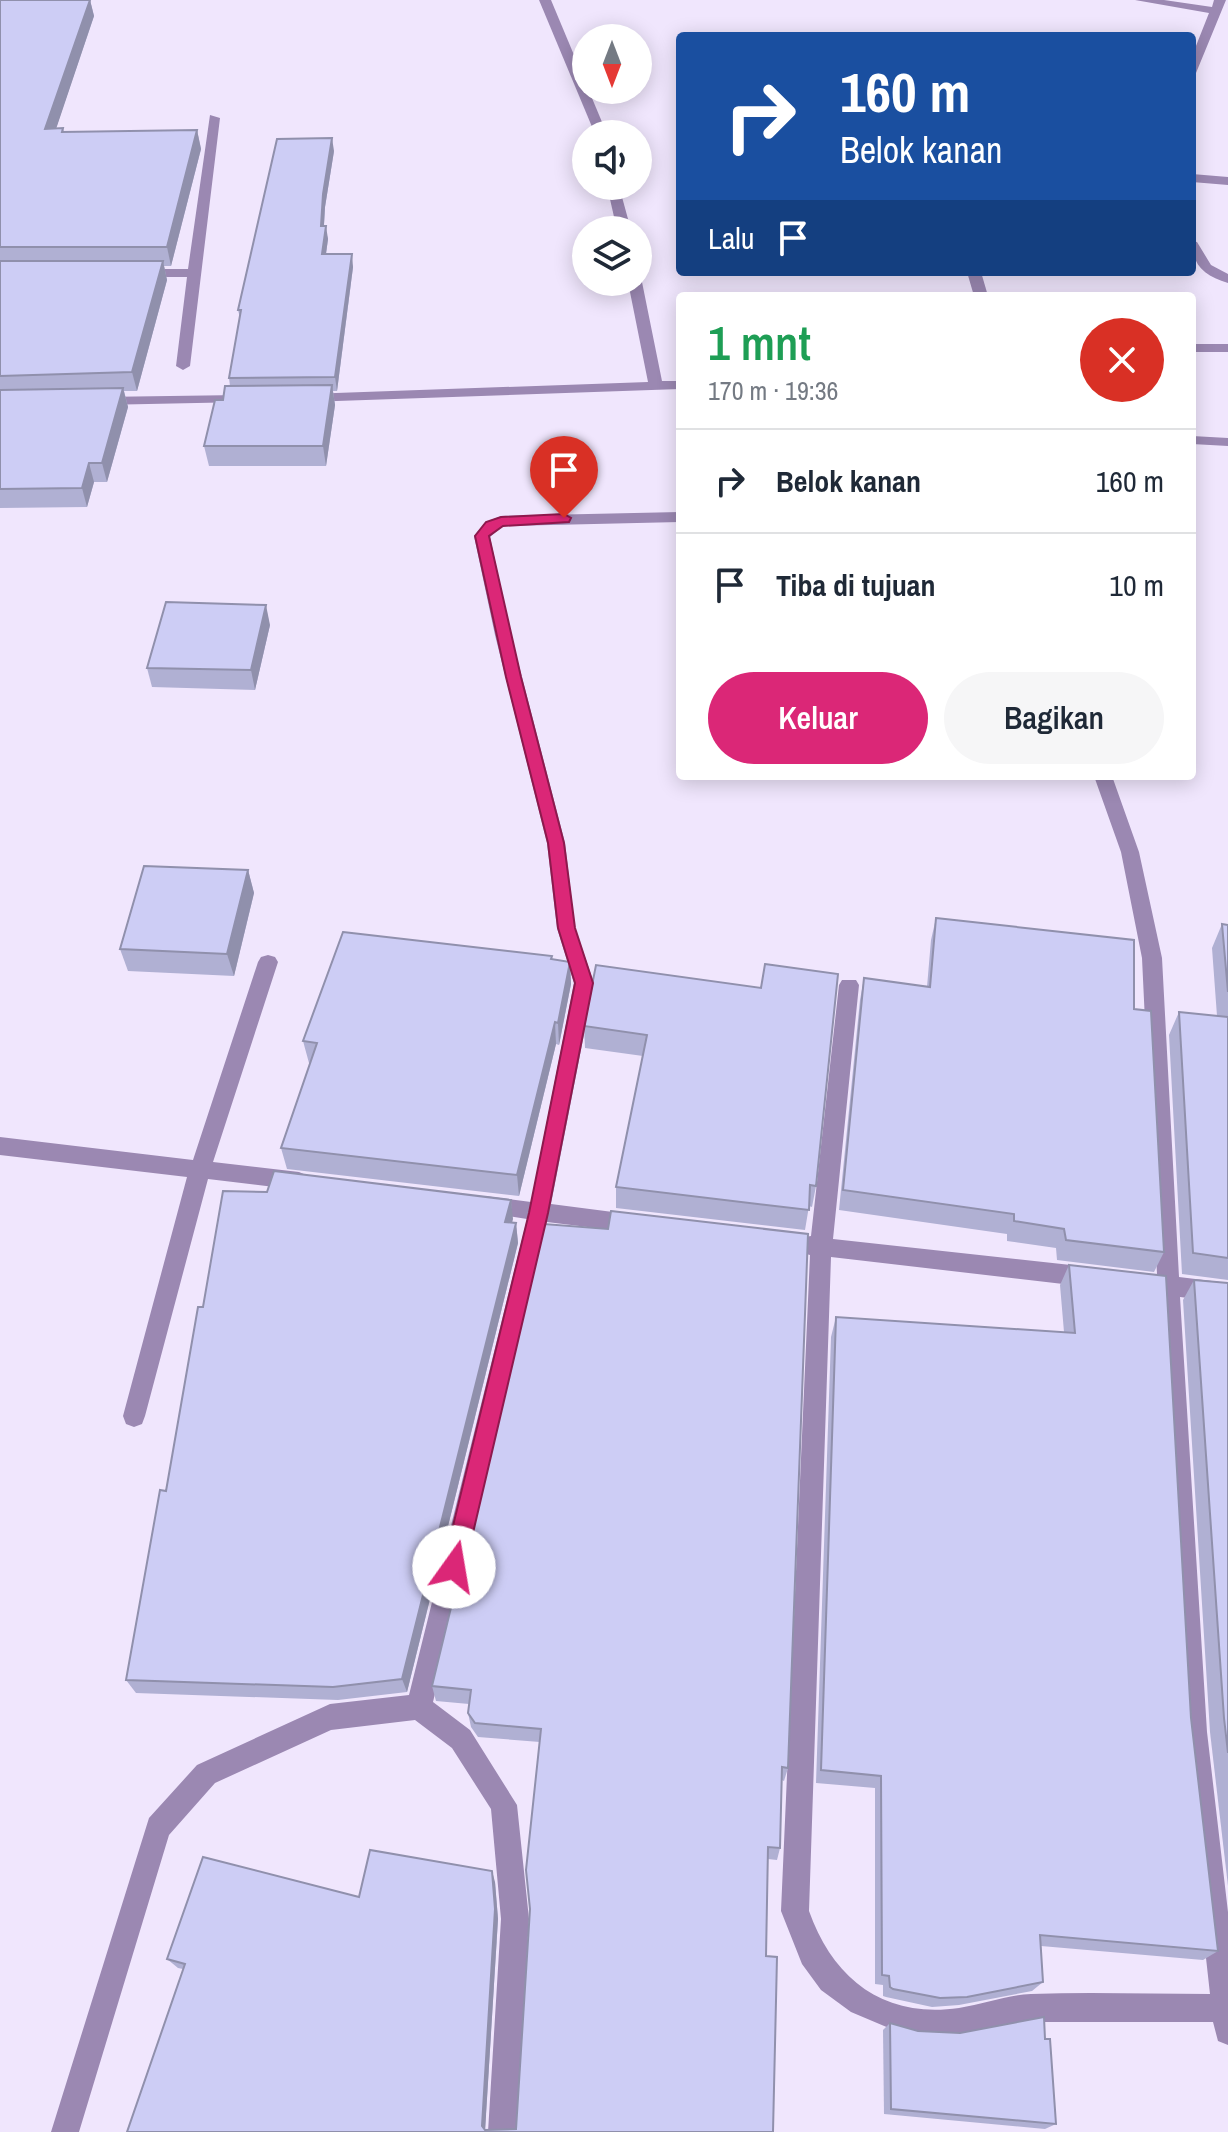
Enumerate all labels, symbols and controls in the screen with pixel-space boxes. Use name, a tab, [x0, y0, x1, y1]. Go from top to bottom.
north arrow	[572, 24, 652, 104]
map controls	[572, 24, 652, 296]
text: 160 m	[840, 54, 970, 129]
icon: right	[708, 64, 812, 168]
button: sound	[572, 120, 652, 200]
text: Belok kanan	[840, 126, 1002, 174]
button: layers	[572, 216, 652, 296]
icon: arrive	[771, 216, 815, 260]
text: Lalu	[708, 218, 755, 258]
text: 1 mnt	[708, 310, 811, 375]
button: close	[1080, 318, 1164, 402]
text: 170 m · 19:36	[708, 373, 838, 408]
pin	[530, 436, 598, 518]
icon: arrive	[542, 448, 586, 492]
icon: right	[708, 459, 752, 503]
text: Belok kanan	[776, 461, 921, 501]
text: 160 m	[1096, 461, 1164, 501]
icon: arrive	[708, 563, 752, 607]
text: Tiba di tujuan	[776, 565, 936, 605]
text: 10 m	[1109, 565, 1164, 605]
button: Keluar	[708, 672, 928, 764]
button: Bagikan	[944, 672, 1164, 764]
position arrow	[412, 1525, 496, 1609]

